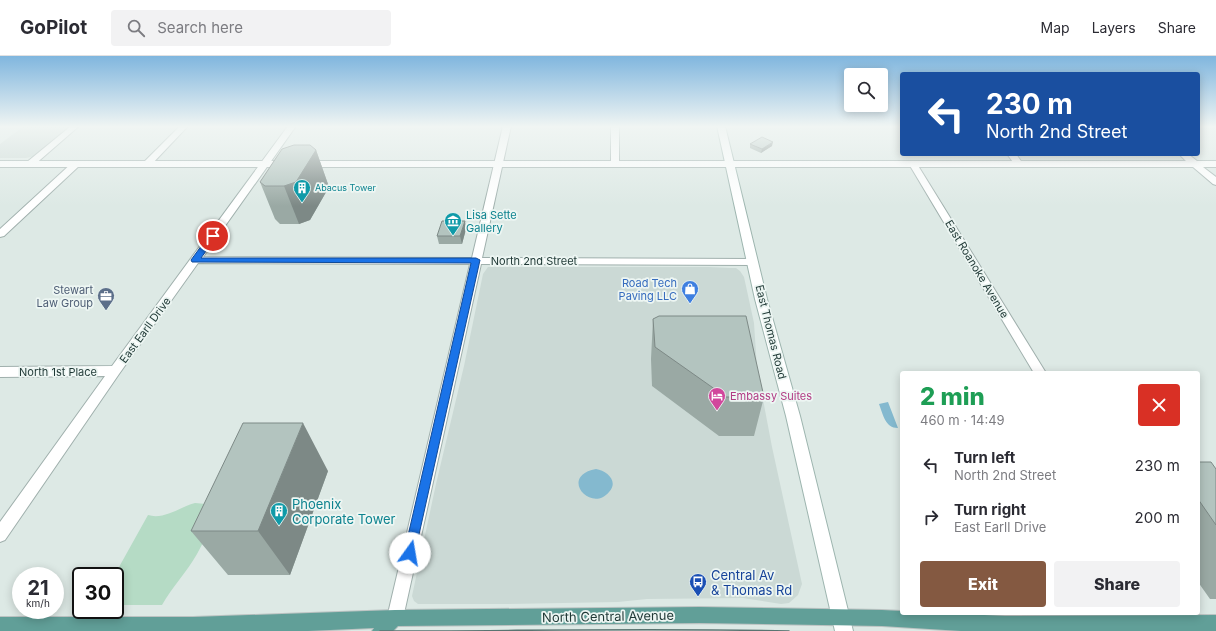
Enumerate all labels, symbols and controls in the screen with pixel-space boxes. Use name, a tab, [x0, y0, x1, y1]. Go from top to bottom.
search box	[111, 10, 391, 46]
text: GoPilot	[20, 16, 87, 39]
icon: search	[125, 17, 147, 39]
text: Search here	[157, 18, 243, 37]
text: Map	[1041, 19, 1070, 36]
text: Layers	[1092, 19, 1136, 36]
text: Share	[1158, 19, 1196, 36]
map controls	[844, 68, 888, 112]
button: search	[844, 68, 888, 112]
text: 230 m	[986, 87, 1073, 121]
icon: left	[920, 88, 972, 140]
text: North 2nd Street	[986, 121, 1128, 142]
building icon: Abacus Tower	[292, 178, 312, 203]
place label: Abacus Tower	[315, 182, 376, 193]
place label: Lisa Sette Gallery	[466, 208, 517, 235]
museum icon: Lisa Sette Gallery	[443, 211, 463, 236]
street label: East Roanoke Avenue	[942, 217, 1012, 321]
pin	[196, 219, 230, 253]
icon: arrive	[202, 225, 224, 247]
street label: North 2nd Street	[491, 254, 578, 268]
place label: Road Tech Paving LLC	[619, 276, 677, 303]
shop icon: Road Tech Paving LLC	[680, 279, 700, 304]
place label: Stewart Law Group	[37, 283, 93, 310]
street label: East Thomas Road	[753, 283, 789, 381]
office icon: Stewart Law Group	[96, 286, 116, 311]
street label: East Earll Drive	[116, 294, 174, 366]
street label: North 1st Place	[19, 365, 97, 379]
text: 2 min	[920, 382, 985, 411]
button: close	[1138, 384, 1180, 426]
hotel icon: Embassy Suites	[707, 386, 727, 411]
place label: Embassy Suites	[730, 389, 812, 403]
text: 460 m · 14:49	[920, 412, 1005, 428]
text: Turn left	[954, 448, 1015, 467]
icon: left	[920, 454, 942, 476]
text: 230 m	[1135, 456, 1180, 475]
text: North 2nd Street	[954, 467, 1056, 483]
place label: Phoenix Corporate Tower	[292, 496, 396, 527]
text: Turn right	[954, 500, 1026, 519]
building icon: Phoenix Corporate Tower	[269, 501, 289, 526]
icon: right	[920, 506, 942, 528]
text: 200 m	[1135, 508, 1180, 527]
text: East Earll Drive	[954, 519, 1046, 535]
position arrow	[389, 532, 431, 574]
button: Exit	[920, 561, 1046, 607]
button: Share	[1054, 561, 1180, 607]
speed limit sign: 30	[72, 567, 124, 619]
place label: Central Av & Thomas Rd	[711, 567, 792, 598]
bus stop icon: Central Av & Thomas Rd	[688, 572, 708, 597]
text: 21	[27, 576, 49, 600]
text: km/h	[26, 597, 50, 609]
street label: North Central Avenue	[542, 607, 674, 625]

